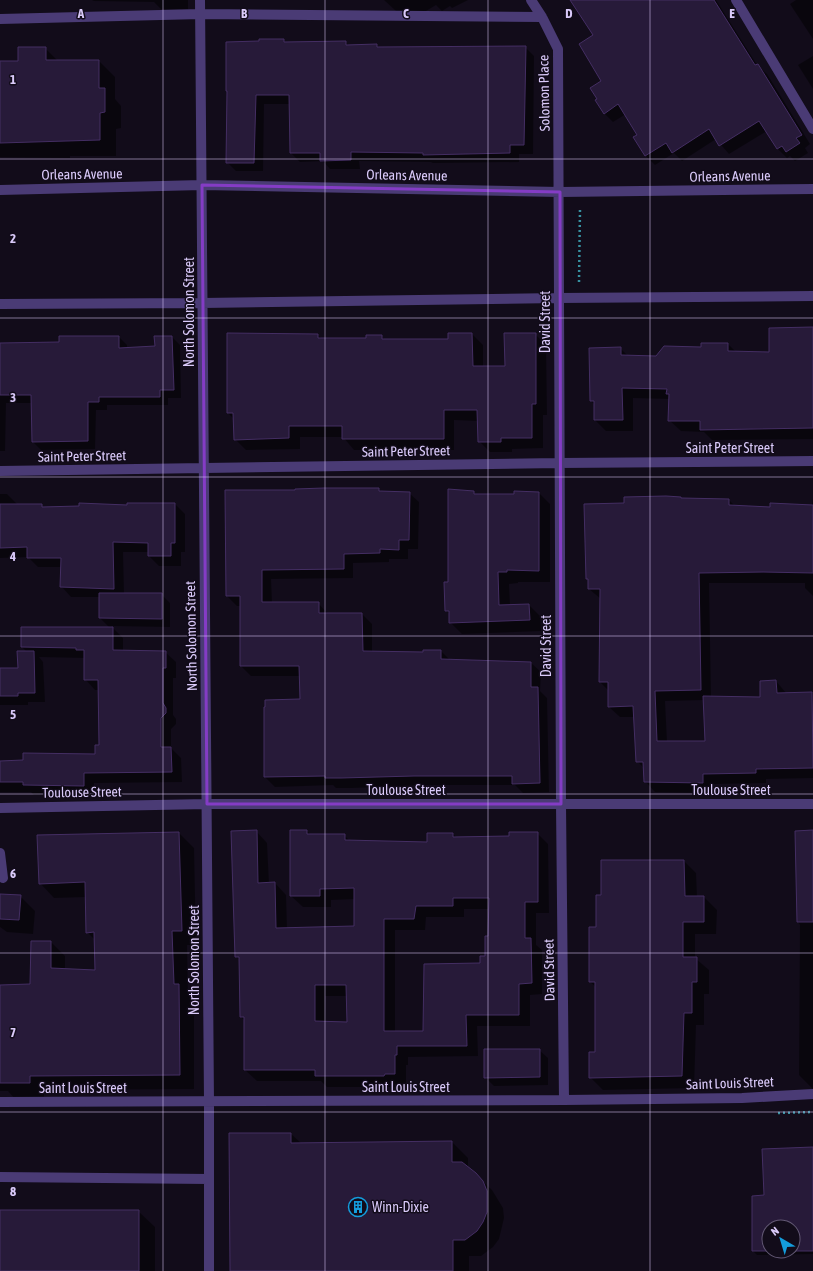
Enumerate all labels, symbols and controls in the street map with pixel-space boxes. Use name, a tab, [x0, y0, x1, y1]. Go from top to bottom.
text: A	[77, 6, 85, 21]
text: B	[241, 6, 248, 21]
text: C	[403, 6, 409, 21]
text: D	[565, 6, 573, 21]
text: E	[729, 6, 735, 21]
street label: Solomon Place	[535, 55, 553, 131]
text: 1	[10, 72, 16, 87]
street label: Orleans Avenue	[41, 165, 123, 183]
street label: Orleans Avenue	[366, 166, 448, 184]
street label: Orleans Avenue	[689, 167, 771, 185]
text: 2	[10, 231, 16, 246]
street label: North Solomon Street	[181, 257, 197, 367]
street label: David Street	[537, 291, 553, 353]
text: 3	[10, 390, 16, 405]
street label: Saint Peter Street	[686, 440, 774, 456]
street label: Saint Peter Street	[362, 442, 450, 460]
street label: Saint Peter Street	[38, 447, 126, 465]
text: 4	[9, 549, 16, 564]
street label: North Solomon Street	[182, 581, 200, 691]
street label: David Street	[538, 615, 554, 677]
text: 5	[10, 707, 16, 722]
street label: Toulouse Street	[366, 782, 446, 798]
street label: Toulouse Street	[691, 782, 771, 798]
street label: Toulouse Street	[42, 783, 122, 801]
text: 6	[10, 866, 16, 881]
street label: North Solomon Street	[186, 905, 202, 1015]
street label: David Street	[540, 939, 558, 1001]
text: 7	[10, 1025, 16, 1040]
street label: Saint Louis Street	[686, 1073, 774, 1093]
street label: Saint Louis Street	[362, 1079, 450, 1095]
street label: Saint Louis Street	[39, 1080, 127, 1096]
text: 8	[10, 1184, 16, 1199]
building icon: Winn-Dixie	[347, 1196, 369, 1218]
place label: Winn-Dixie	[372, 1199, 429, 1215]
north arrow	[761, 1219, 801, 1259]
text: N	[769, 1224, 781, 1238]

